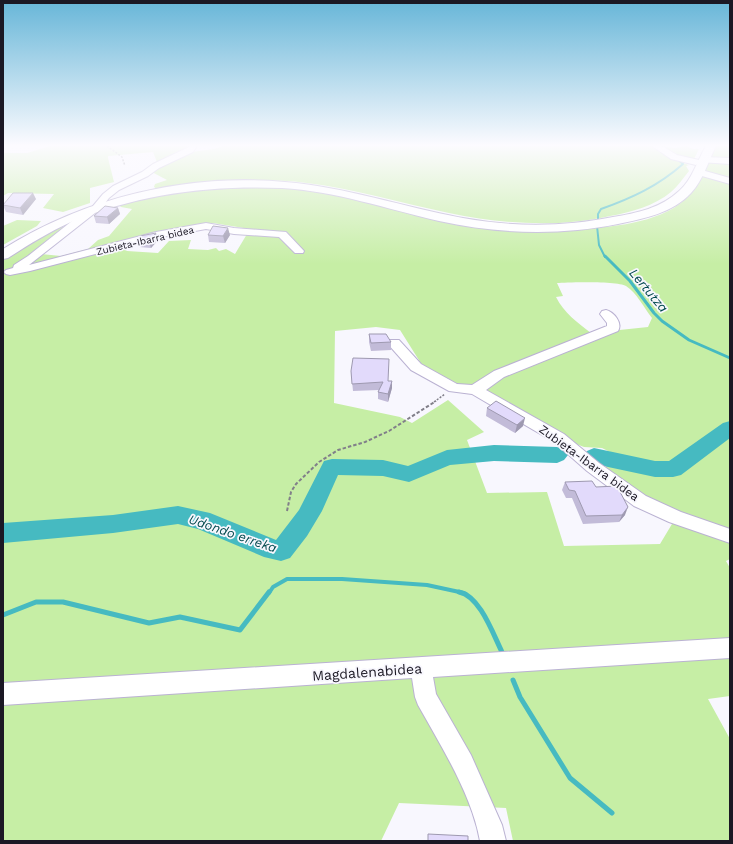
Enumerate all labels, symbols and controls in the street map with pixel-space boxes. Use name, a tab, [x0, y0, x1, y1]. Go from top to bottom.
street label: Zubieta-Ibarra bidea	[95, 224, 195, 257]
water label: Lertutza	[626, 266, 671, 315]
street label: Zubieta-Ibarra bidea	[536, 422, 642, 504]
water label: Udondo erreka	[187, 511, 279, 556]
street label: Magdalenabidea	[311, 660, 423, 684]

